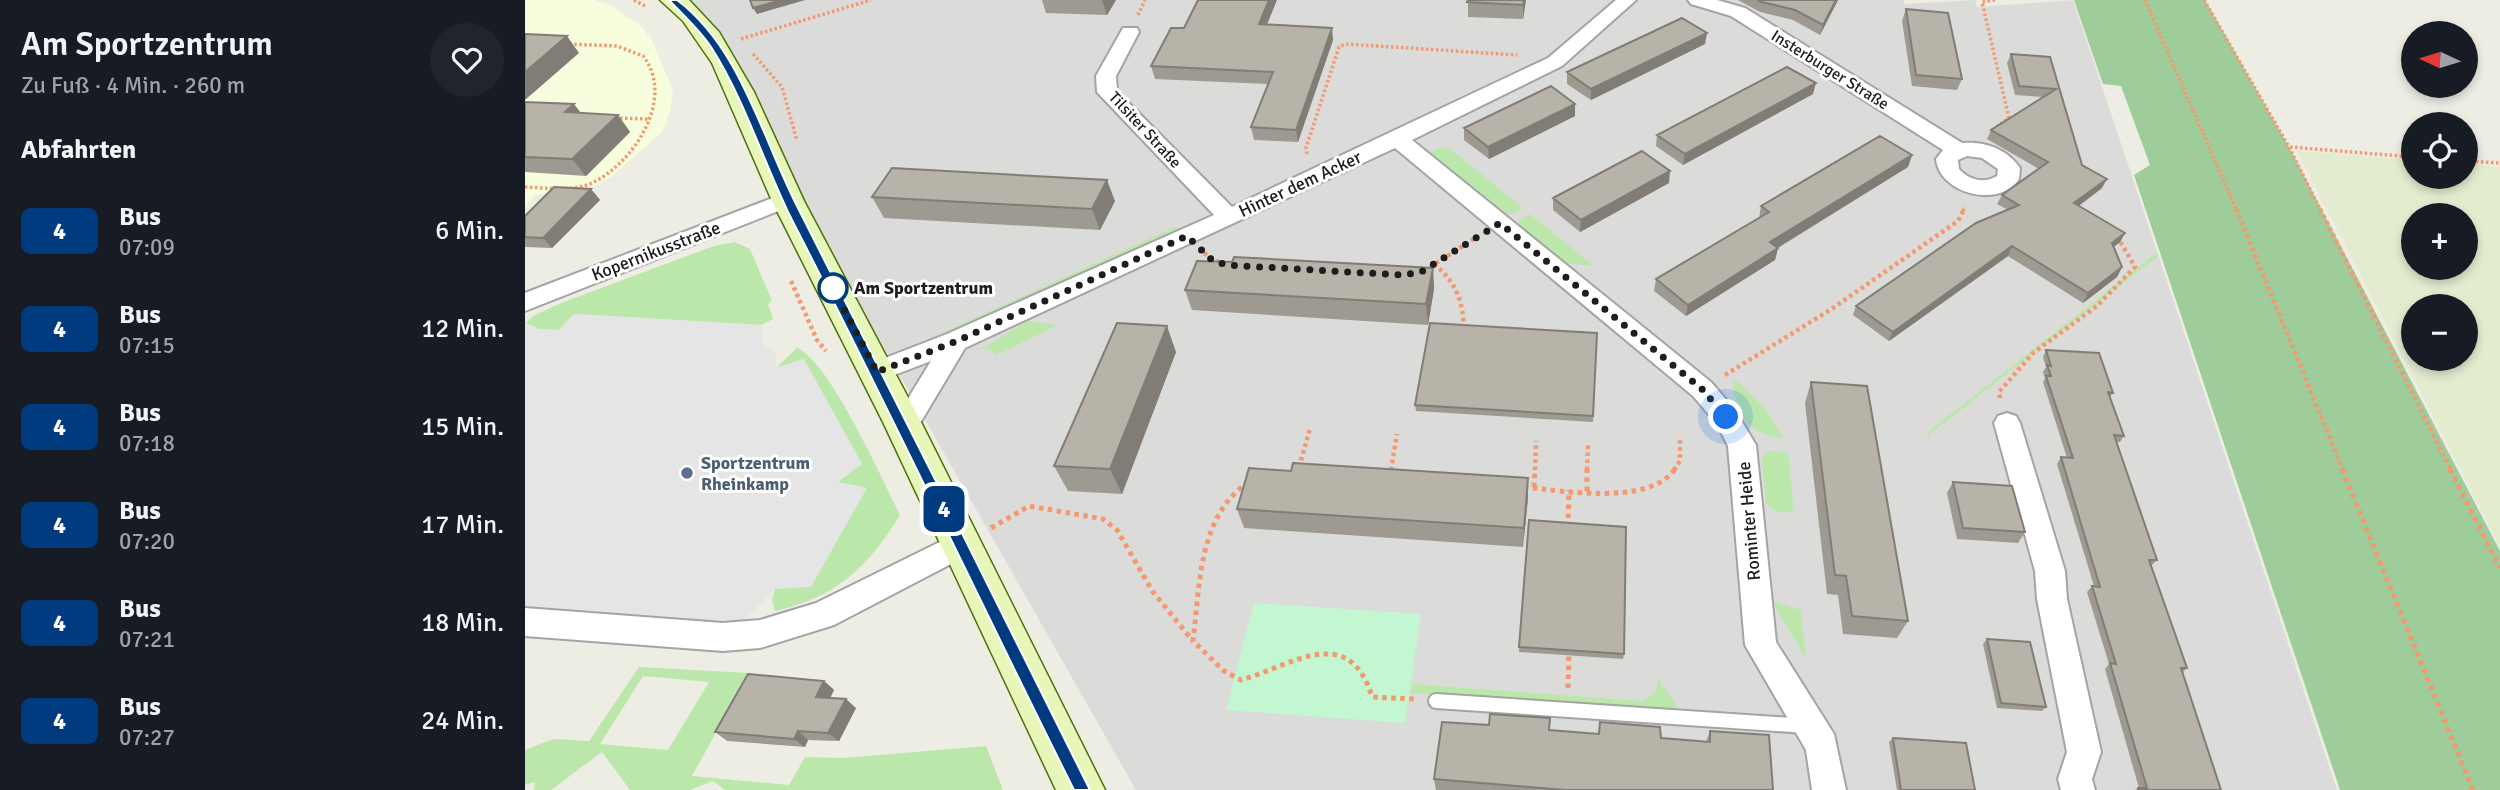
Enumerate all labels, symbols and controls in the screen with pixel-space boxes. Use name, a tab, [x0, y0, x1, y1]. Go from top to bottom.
north arrow	[2401, 21, 2478, 98]
map controls	[2401, 21, 2478, 371]
button: heart	[430, 23, 504, 97]
text: Am Sportzentrum	[21, 24, 273, 65]
street label: Insterburger Straße	[1767, 26, 1893, 114]
text: Zu Fuß · 4 Min. · 260 m	[21, 71, 245, 100]
street label: Tilsiter Straße	[1104, 88, 1186, 172]
button: locate	[2401, 112, 2478, 189]
text: Abfahrten	[21, 134, 136, 166]
street label: Hinter dem Acker	[1235, 146, 1365, 222]
text: Bus	[119, 201, 161, 233]
button: +	[2401, 203, 2478, 280]
text: 6 Min.	[435, 215, 504, 247]
text: 4	[53, 216, 66, 246]
street label: Kopernikusstraße	[588, 216, 724, 286]
text: 07:09	[119, 233, 175, 262]
marker: Am Sportzentrum	[818, 273, 848, 303]
place label: Am Sportzentrum	[854, 277, 993, 299]
button: −	[2401, 294, 2478, 371]
text: Bus	[119, 299, 161, 331]
text: 12 Min.	[421, 313, 504, 345]
text: 4	[53, 314, 66, 344]
text: 07:15	[119, 331, 175, 360]
text: Bus	[119, 397, 161, 429]
your location	[1708, 399, 1743, 434]
text: 15 Min.	[421, 411, 504, 443]
text: 4	[53, 412, 66, 442]
text: 07:18	[119, 429, 175, 458]
place label: Sportzentrum Rheinkamp	[701, 452, 810, 495]
street label: Rominter Heide	[1733, 461, 1765, 581]
marker: Sportzentrum Rheinkamp	[679, 465, 695, 481]
line badge: 4	[921, 486, 967, 532]
text: 4	[938, 494, 950, 524]
text: Bus	[119, 495, 161, 527]
text: 17 Min.	[421, 509, 504, 541]
text: 4	[53, 510, 66, 540]
text: 07:20	[119, 527, 175, 556]
text: Bus	[119, 593, 161, 625]
text: 18 Min.	[421, 607, 504, 639]
text: 4	[53, 608, 66, 638]
text: 07:21	[119, 625, 175, 654]
text: Bus	[119, 691, 161, 723]
text: 24 Min.	[421, 705, 504, 737]
text: 4	[53, 706, 66, 736]
text: 07:27	[119, 723, 175, 752]

